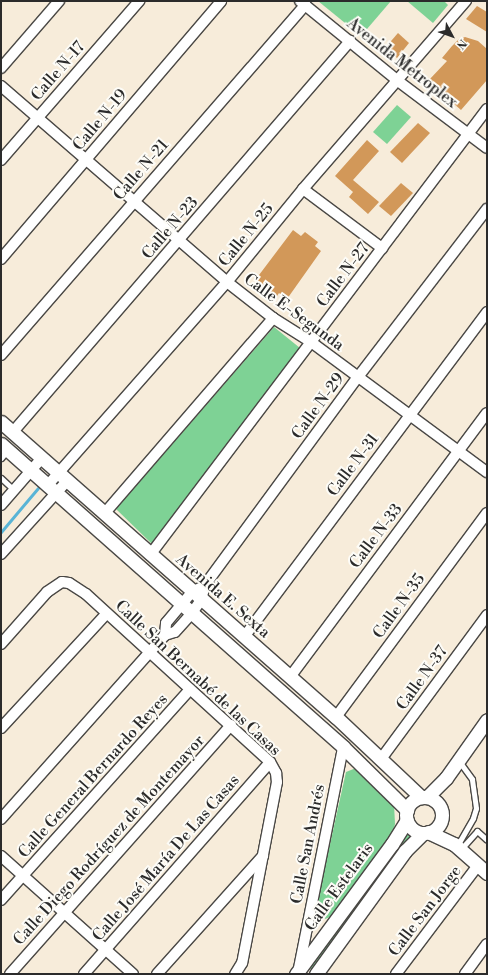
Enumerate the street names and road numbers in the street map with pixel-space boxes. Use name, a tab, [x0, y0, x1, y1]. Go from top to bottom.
street label: Avenida Metroplex	[343, 14, 461, 112]
street label: Calle N-17	[27, 37, 89, 105]
street label: Calle N-19	[69, 85, 131, 155]
street label: Calle N-21	[109, 136, 173, 204]
street label: Calle N-23	[138, 193, 202, 263]
street label: Calle N-25	[215, 199, 277, 271]
street label: Calle N-27	[313, 239, 373, 311]
street label: Calle E-Segunda	[240, 269, 348, 355]
street label: Calle N-29	[288, 369, 348, 443]
street label: Calle N-31	[323, 430, 383, 500]
street label: Calle N-33	[346, 500, 406, 572]
street label: Avenida E. Sexta	[172, 550, 274, 642]
street label: Calle N-35	[369, 570, 429, 642]
street label: Calle San Bernabé de las Casas	[111, 596, 285, 760]
street label: Calle N-37	[392, 642, 452, 714]
street label: Calle General Bernardo Reyes	[14, 690, 172, 862]
street label: Calle Diego Rodríguez de Montemayor	[9, 731, 209, 949]
street label: Calle José María De Las Casas	[88, 771, 244, 945]
street label: Calle San Andrés	[287, 783, 329, 905]
street label: Calle Estelaris	[301, 839, 377, 935]
street label: Calle San Jorge	[385, 862, 465, 960]

